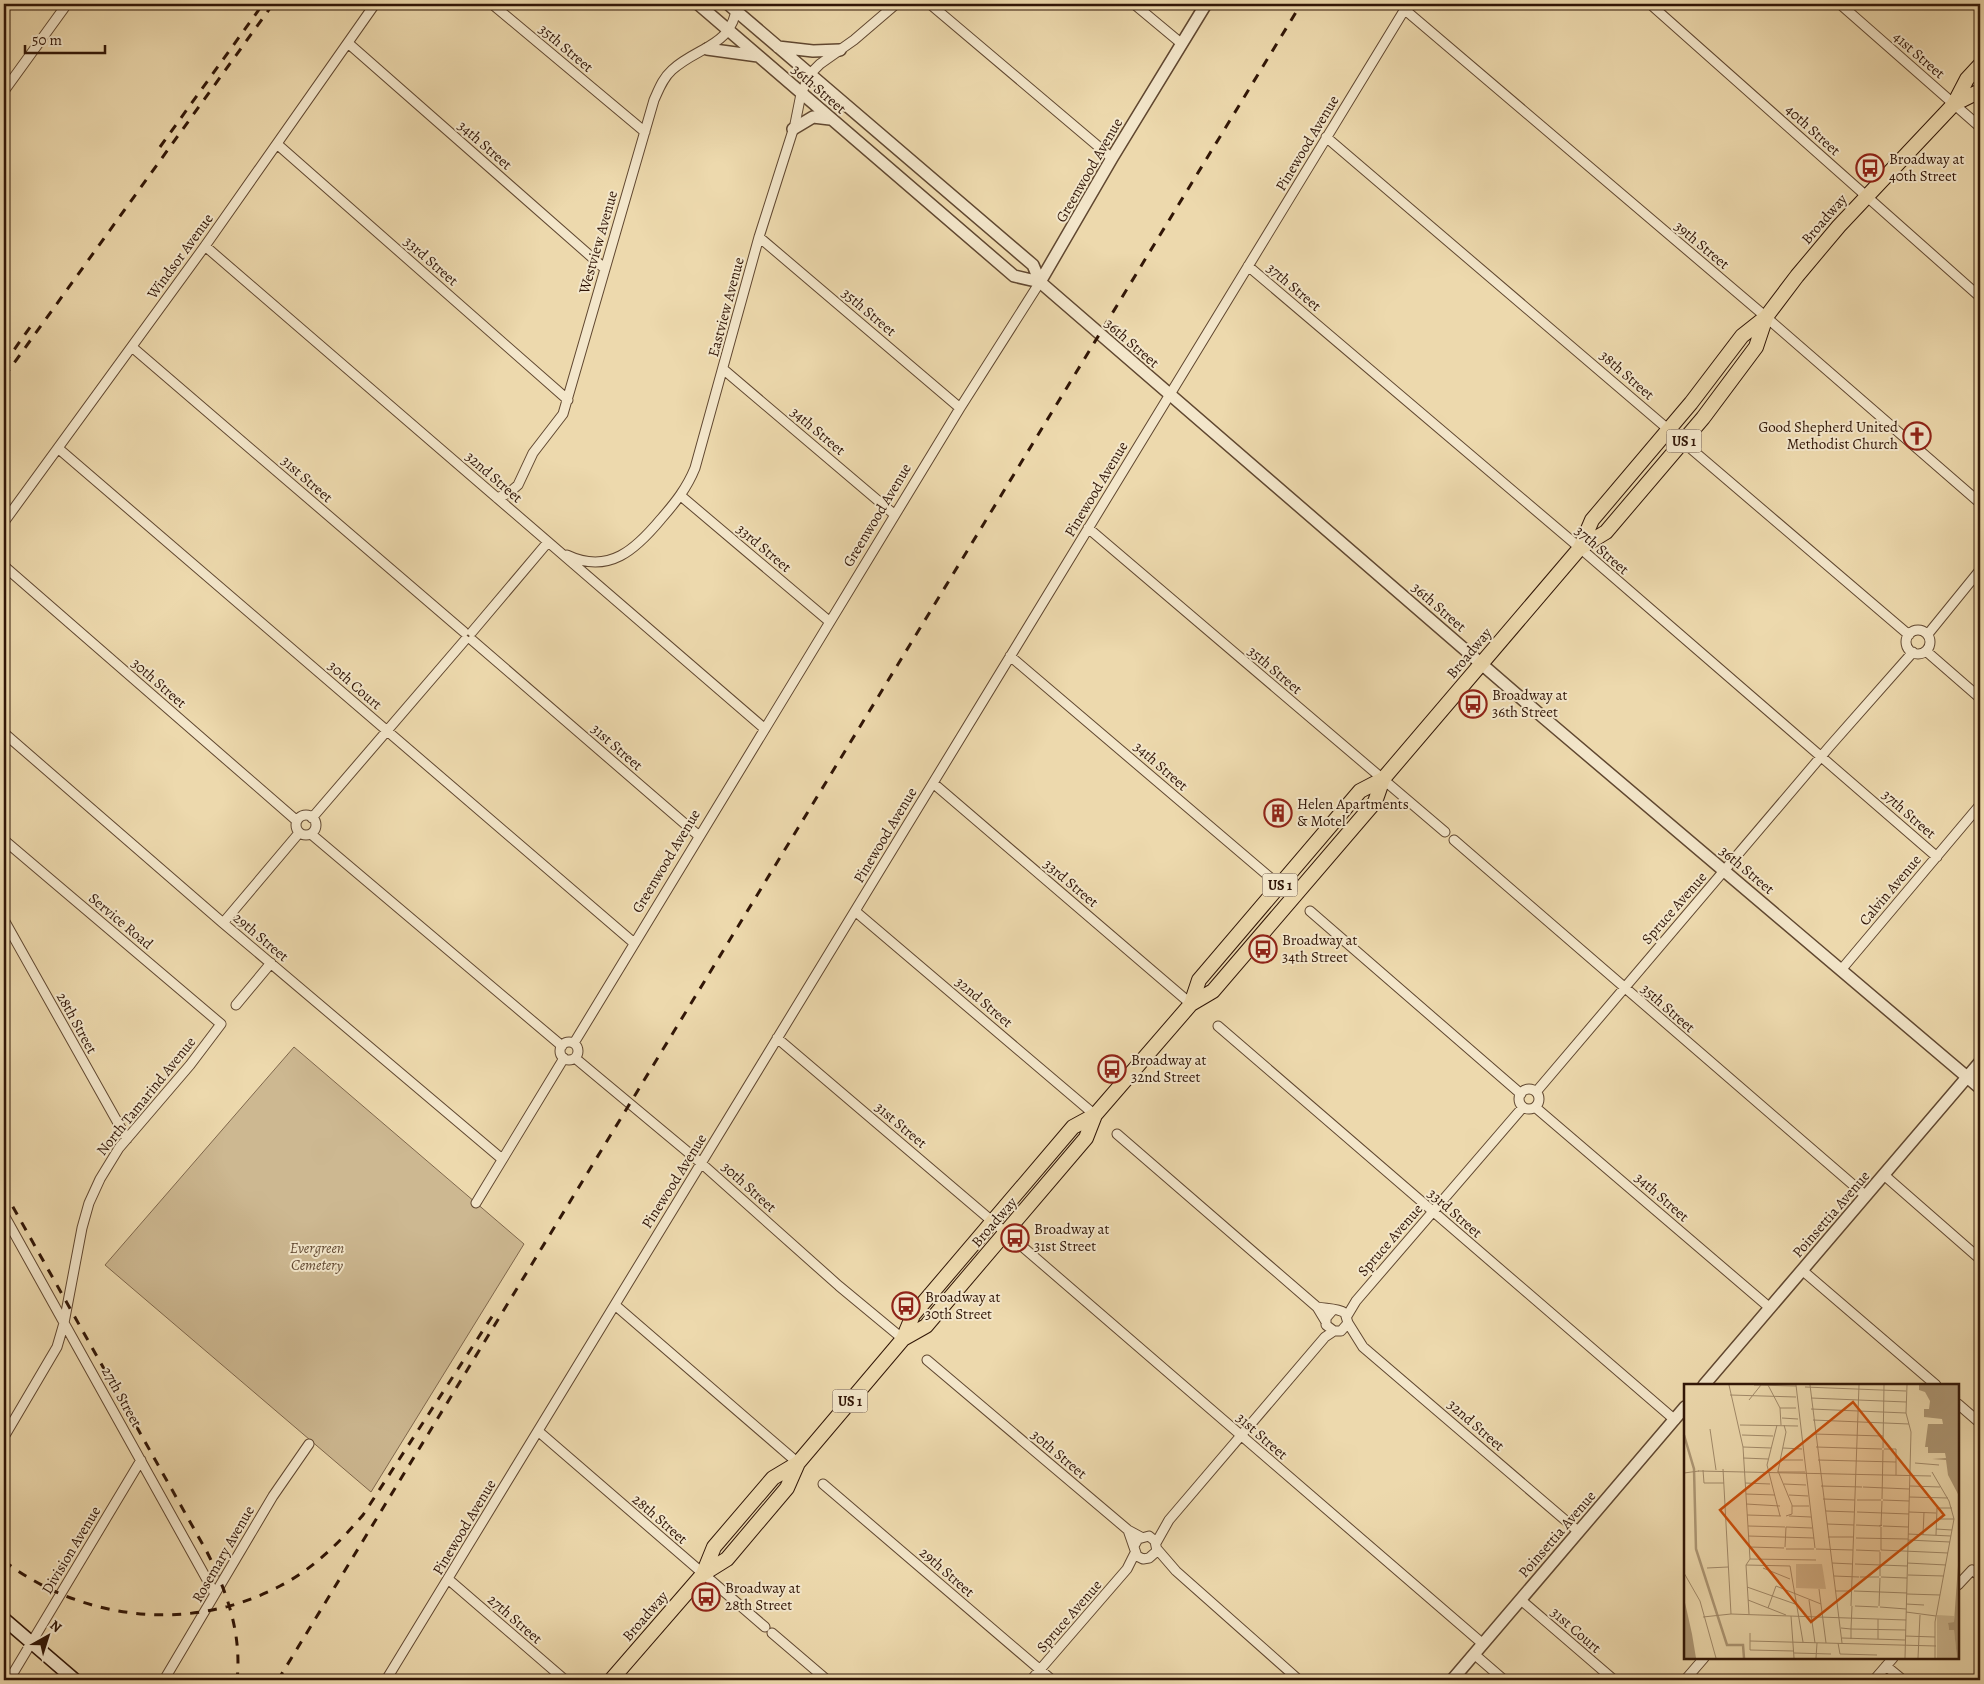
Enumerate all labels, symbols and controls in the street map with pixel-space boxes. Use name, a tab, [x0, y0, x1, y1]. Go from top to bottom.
street label: 35th Street	[534, 19, 598, 77]
scale bar	[25, 22, 105, 54]
street label: 41st Street	[1889, 27, 1949, 83]
text: 50 m	[32, 30, 62, 50]
street label: 36th Street	[788, 60, 850, 118]
street label: Pinewood Avenue	[1271, 91, 1344, 195]
street label: 40th Street	[1781, 100, 1845, 160]
street label: Greenwood Avenue	[1051, 114, 1127, 226]
street label: 34th Street	[454, 116, 516, 174]
place label: Broadway at 40th Street	[1889, 149, 1965, 186]
bus stop icon: Broadway at 40th Street	[1855, 153, 1885, 183]
street label: Westview Avenue	[573, 188, 622, 297]
street label: Broadway	[1797, 189, 1852, 248]
street label: Windsor Avenue	[142, 209, 218, 303]
street label: 39th Street	[1670, 216, 1734, 274]
street label: 33rd Street	[400, 232, 462, 290]
street label: Eastview Avenue	[703, 255, 749, 359]
street label: 37th Street	[1263, 258, 1325, 316]
street label: 35th Street	[837, 283, 901, 341]
street label: 36th Street	[1101, 314, 1163, 372]
street label: 38th Street	[1595, 346, 1659, 404]
street label: 34th Street	[786, 402, 850, 460]
place label: Good Shepherd United Methodist Church	[1758, 417, 1899, 454]
church icon: Good Shepherd United Methodist Church	[1902, 421, 1932, 451]
road number: US 1	[1666, 430, 1702, 452]
street label: Pinewood Avenue	[1060, 437, 1133, 541]
street label: 32nd Street	[461, 447, 527, 507]
street label: 31st Street	[277, 451, 337, 507]
street label: Greenwood Avenue	[838, 459, 916, 571]
street label: 33rd Street	[732, 519, 796, 577]
street label: 37th Street	[1571, 521, 1633, 579]
street label: 36th Street	[1408, 578, 1470, 636]
street label: Broadway	[1442, 623, 1496, 683]
street label: 35th Street	[1243, 641, 1307, 699]
street label: 30th Street	[127, 653, 191, 713]
street label: 30th Court	[324, 656, 386, 714]
place label: Broadway at 36th Street	[1492, 685, 1568, 722]
bus stop icon: Broadway at 36th Street	[1458, 689, 1488, 719]
street label: 31st Street	[587, 719, 647, 775]
street label: 34th Street	[1130, 737, 1192, 795]
street label: Pinewood Avenue	[849, 783, 922, 887]
street label: 37th Street	[1878, 785, 1940, 843]
place label: Helen Apartments & Motel	[1297, 794, 1409, 831]
building icon: Helen Apartments & Motel	[1263, 798, 1293, 828]
street label: Greenwood Avenue	[627, 805, 705, 917]
street label: 36th Street	[1715, 841, 1779, 899]
street label: Calvin Avenue	[1854, 850, 1926, 930]
street label: 33rd Street	[1039, 854, 1103, 912]
street label: Spruce Avenue	[1637, 867, 1711, 949]
road number: US 1	[1262, 874, 1298, 896]
street label: Service Road	[85, 888, 158, 954]
street label: 29th Street	[229, 908, 293, 966]
place label: Broadway at 34th Street	[1282, 930, 1358, 967]
bus stop icon: Broadway at 34th Street	[1248, 934, 1278, 964]
street label: 32nd Street	[951, 972, 1017, 1032]
street label: 35th Street	[1637, 979, 1699, 1037]
street label: 28th Street	[52, 989, 102, 1057]
street label: North Tamarind Avenue	[92, 1032, 200, 1160]
place label: Broadway at 32nd Street	[1131, 1050, 1207, 1087]
bus stop icon: Broadway at 32nd Street	[1097, 1054, 1127, 1084]
street label: 31st Street	[871, 1097, 931, 1153]
street label: Pinewood Avenue	[637, 1130, 711, 1232]
street label: 30th Street	[717, 1157, 781, 1217]
street label: Poinsettia Avenue	[1788, 1166, 1874, 1262]
street label: 34th Street	[1631, 1168, 1693, 1226]
street label: 33rd Street	[1424, 1184, 1486, 1242]
street label: Broadway	[967, 1192, 1022, 1251]
street label: Spruce Avenue	[1353, 1199, 1427, 1281]
place label: Broadway at 31st Street	[1034, 1219, 1110, 1256]
bus stop icon: Broadway at 31st Street	[1000, 1223, 1030, 1253]
park label: Evergreen Cemetery	[290, 1238, 344, 1275]
place label: Broadway at 30th Street	[925, 1287, 1001, 1324]
bus stop icon: Broadway at 30th Street	[891, 1291, 921, 1321]
street label: 27th Street	[97, 1363, 147, 1431]
inset map	[1684, 1384, 1959, 1659]
road number: US 1	[832, 1390, 868, 1412]
street label: 32nd Street	[1443, 1395, 1509, 1455]
street label: 31st Street	[1232, 1408, 1292, 1464]
street label: 30th Street	[1027, 1425, 1091, 1483]
street label: Pinewood Avenue	[428, 1475, 501, 1579]
street label: Poinsettia Avenue	[1514, 1486, 1600, 1582]
street label: 28th Street	[628, 1489, 692, 1549]
street label: Division Avenue	[37, 1502, 105, 1598]
street label: Rosemary Avenue	[187, 1502, 259, 1606]
street label: 29th Street	[915, 1543, 979, 1601]
street label: Spruce Avenue	[1032, 1575, 1106, 1657]
place label: Broadway at 28th Street	[725, 1578, 801, 1615]
bus stop icon: Broadway at 28th Street	[691, 1582, 721, 1612]
street label: Broadway	[618, 1586, 673, 1645]
street label: 27th Street	[483, 1590, 547, 1648]
street label: 31st Court	[1547, 1603, 1605, 1657]
north arrow	[22, 1612, 72, 1662]
text: N	[46, 1616, 66, 1637]

